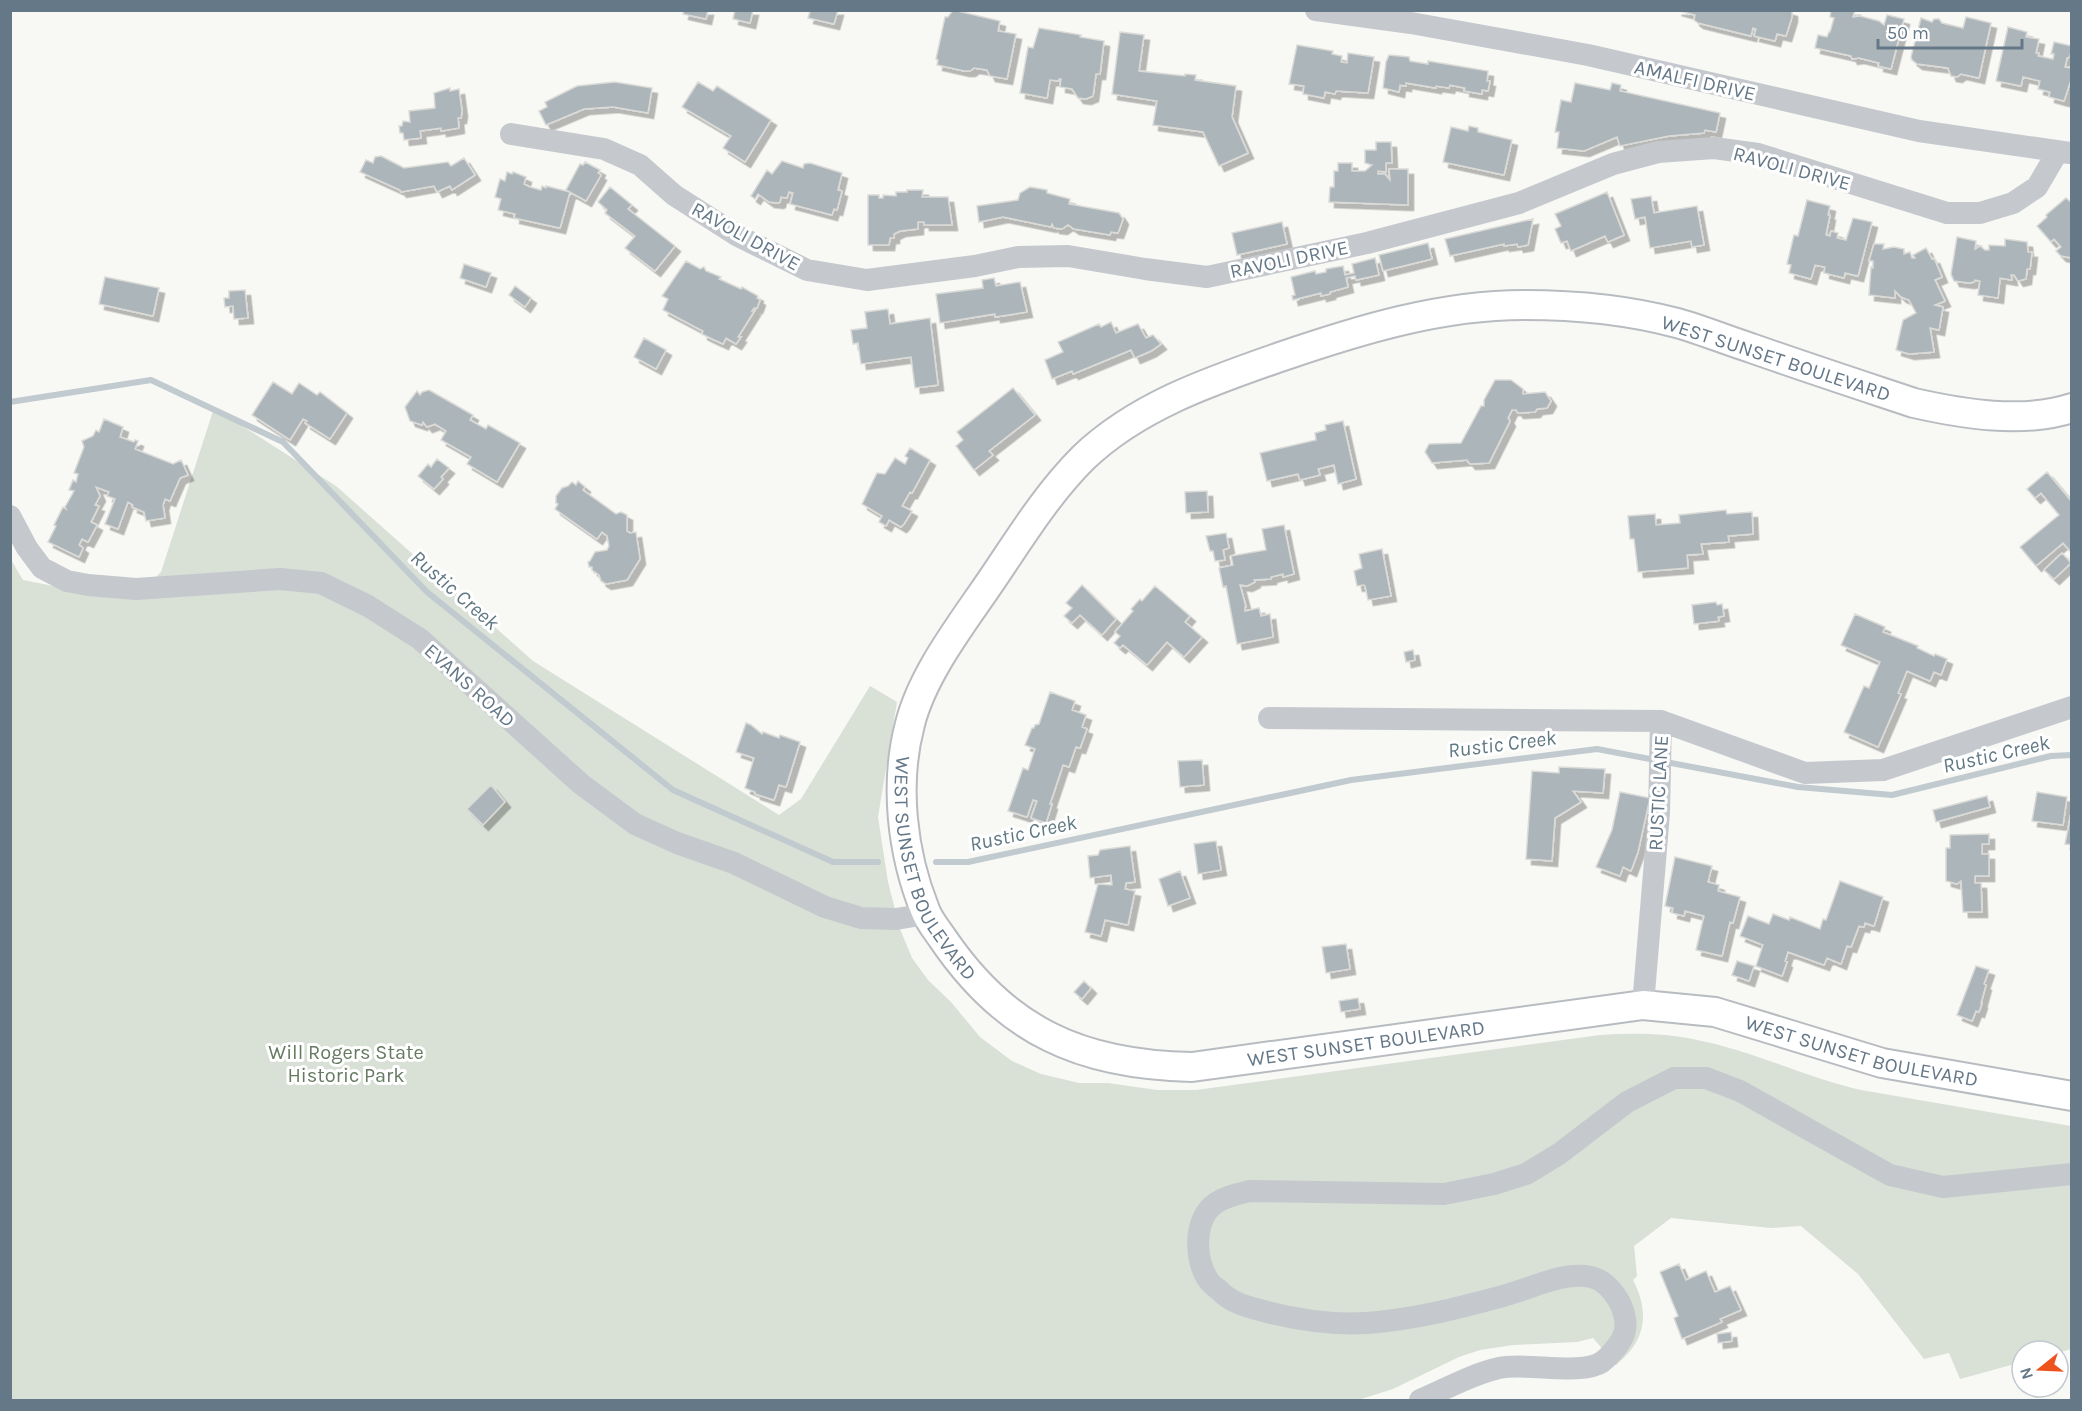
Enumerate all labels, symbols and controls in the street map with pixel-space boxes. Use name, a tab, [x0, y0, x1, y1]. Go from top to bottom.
scale bar	[1878, 12, 2022, 50]
text: 50 m	[1887, 22, 1929, 44]
street label: AMALFI DRIVE	[1632, 55, 1758, 106]
street label: RAVOLI DRIVE	[1731, 142, 1853, 195]
street label: RAVOLI DRIVE	[688, 197, 804, 276]
street label: RAVOLI DRIVE	[1228, 236, 1350, 283]
street label: WEST SUNSET BOULEVARD	[1658, 311, 1893, 406]
water label: Rustic Creek	[406, 545, 504, 635]
street label: EVANS ROAD	[420, 639, 520, 732]
water label: Rustic Creek	[1447, 725, 1558, 763]
water label: Rustic Creek	[1940, 730, 2052, 778]
street label: RUSTIC LANE	[1644, 735, 1673, 851]
street label: WEST SUNSET BOULEVARD	[890, 755, 981, 985]
water label: Rustic Creek	[967, 810, 1079, 856]
street label: WEST SUNSET BOULEVARD	[1742, 1011, 1980, 1091]
street label: WEST SUNSET BOULEVARD	[1246, 1016, 1486, 1071]
park label: Will Rogers State Historic Park	[268, 1041, 424, 1087]
north arrow	[2010, 1339, 2070, 1399]
text: N	[2015, 1365, 2037, 1382]

